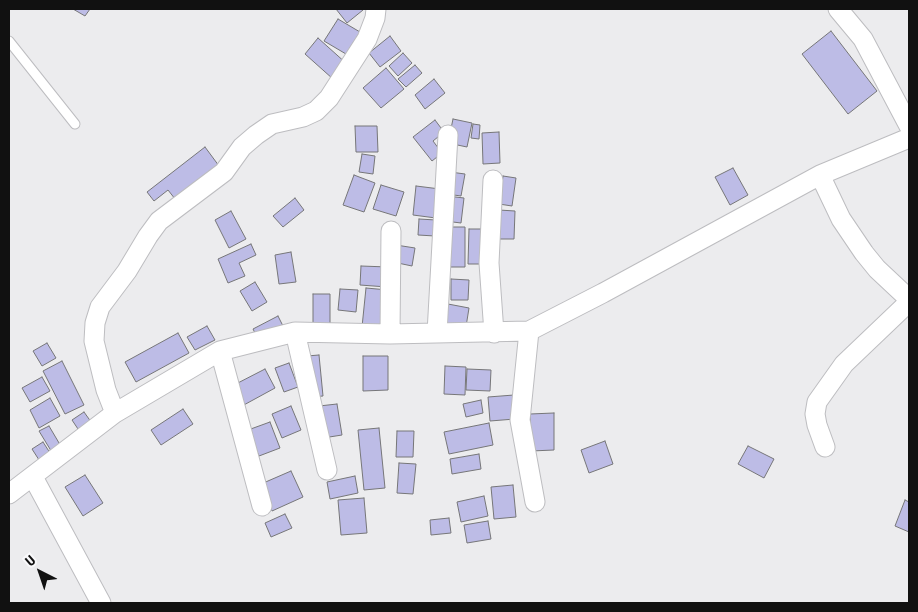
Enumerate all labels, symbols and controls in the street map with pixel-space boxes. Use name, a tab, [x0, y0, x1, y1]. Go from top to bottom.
north arrow	[15, 547, 65, 597]
text: U	[22, 552, 38, 569]

